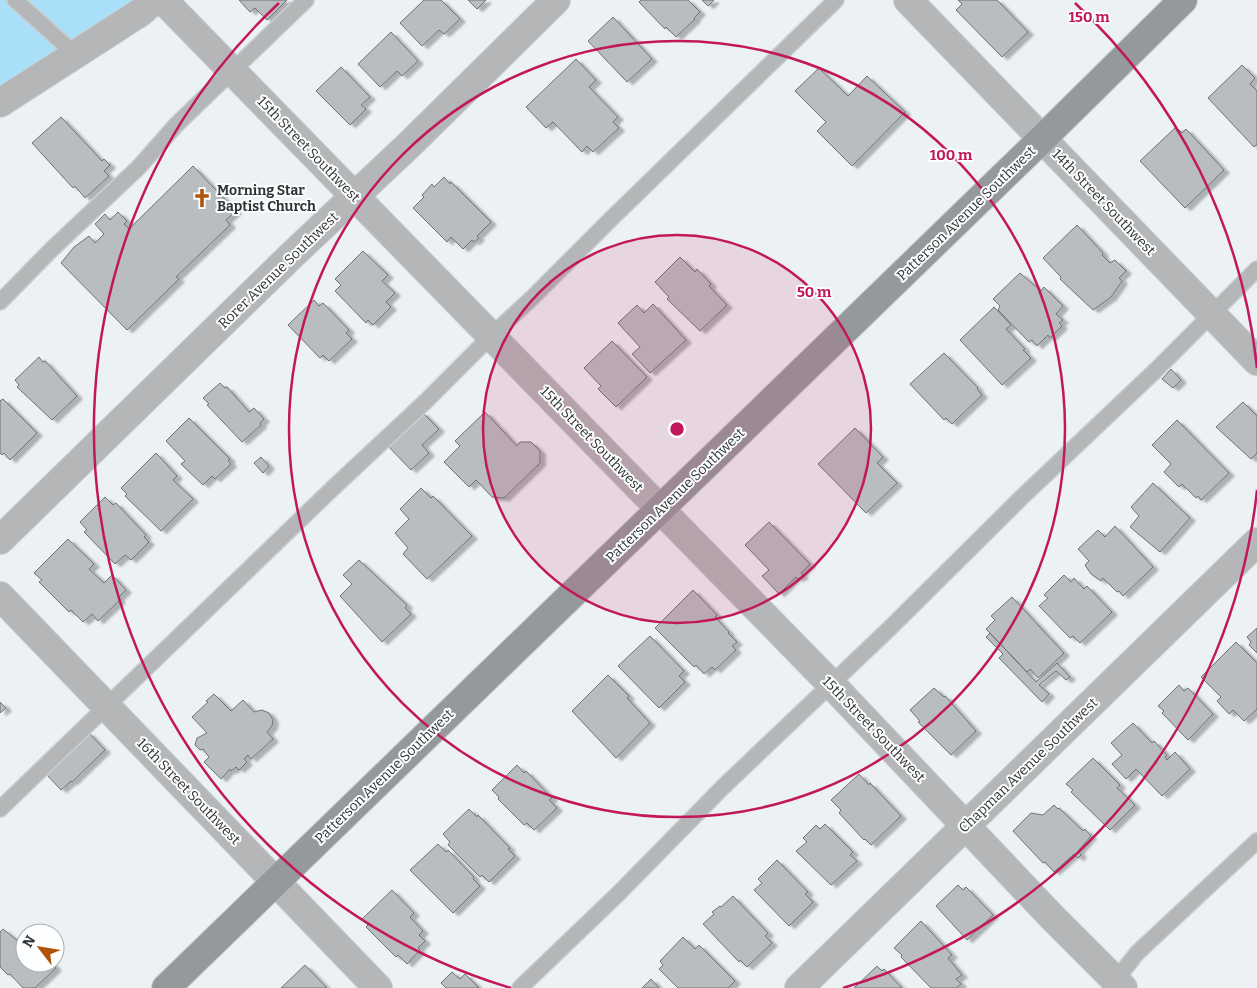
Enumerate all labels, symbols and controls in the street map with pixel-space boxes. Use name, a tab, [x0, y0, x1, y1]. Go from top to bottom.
text: 150 m	[1068, 8, 1110, 26]
street label: 15th Street Southwest	[254, 93, 364, 206]
street label: Patterson Avenue Southwest	[893, 143, 1039, 284]
text: 100 m	[930, 146, 973, 164]
street label: 14th Street Southwest	[1048, 146, 1159, 259]
place label: Morning Star Baptist Church	[217, 182, 316, 215]
church icon: Morning Star Baptist Church	[191, 187, 213, 209]
street label: Rorer Avenue Southwest	[215, 209, 342, 332]
text: 50 m	[797, 283, 832, 301]
street label: 15th Street Southwest	[537, 383, 647, 496]
centre of rings	[668, 420, 686, 438]
street label: Patterson Avenue Southwest	[602, 425, 748, 566]
street label: 15th Street Southwest	[819, 673, 929, 786]
street label: Chapman Avenue Southwest	[955, 694, 1101, 836]
street label: Patterson Avenue Southwest	[311, 706, 457, 847]
street label: 16th Street Southwest	[133, 735, 244, 848]
north arrow	[15, 923, 65, 973]
text: N	[19, 932, 39, 951]

